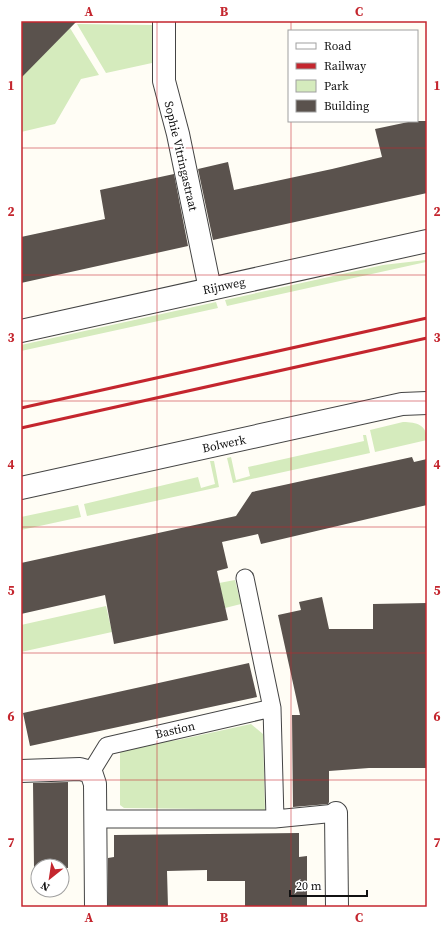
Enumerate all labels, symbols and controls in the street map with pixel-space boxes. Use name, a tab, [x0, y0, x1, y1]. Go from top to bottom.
text: A	[85, 3, 94, 20]
text: B	[220, 3, 229, 20]
text: C	[355, 3, 363, 20]
legend	[288, 30, 418, 122]
text: Road	[324, 38, 351, 54]
text: Railway	[324, 58, 367, 74]
text: 1	[7, 77, 15, 94]
text: 1	[433, 77, 441, 94]
text: Park	[324, 78, 349, 94]
text: Building	[324, 98, 369, 114]
street label: Sophie Vitringastraat	[161, 100, 201, 213]
text: 2	[7, 203, 15, 220]
text: 2	[433, 203, 441, 220]
street label: Rijnweg	[201, 274, 247, 298]
text: 3	[7, 329, 15, 346]
text: 3	[433, 329, 441, 346]
street label: Bolwerk	[201, 432, 248, 456]
text: 4	[7, 456, 15, 473]
text: 4	[433, 456, 441, 473]
text: 5	[7, 582, 15, 599]
text: 5	[433, 582, 441, 599]
text: 6	[7, 708, 15, 725]
text: 6	[433, 708, 441, 725]
street label: Bastion	[154, 718, 196, 742]
text: 7	[7, 834, 15, 851]
text: 7	[433, 834, 441, 851]
north arrow	[30, 858, 70, 898]
scale bar	[290, 872, 367, 898]
text: N	[38, 878, 52, 895]
text: 20 m	[296, 878, 322, 894]
text: A	[85, 909, 94, 926]
text: B	[220, 909, 229, 926]
text: C	[355, 909, 363, 926]

